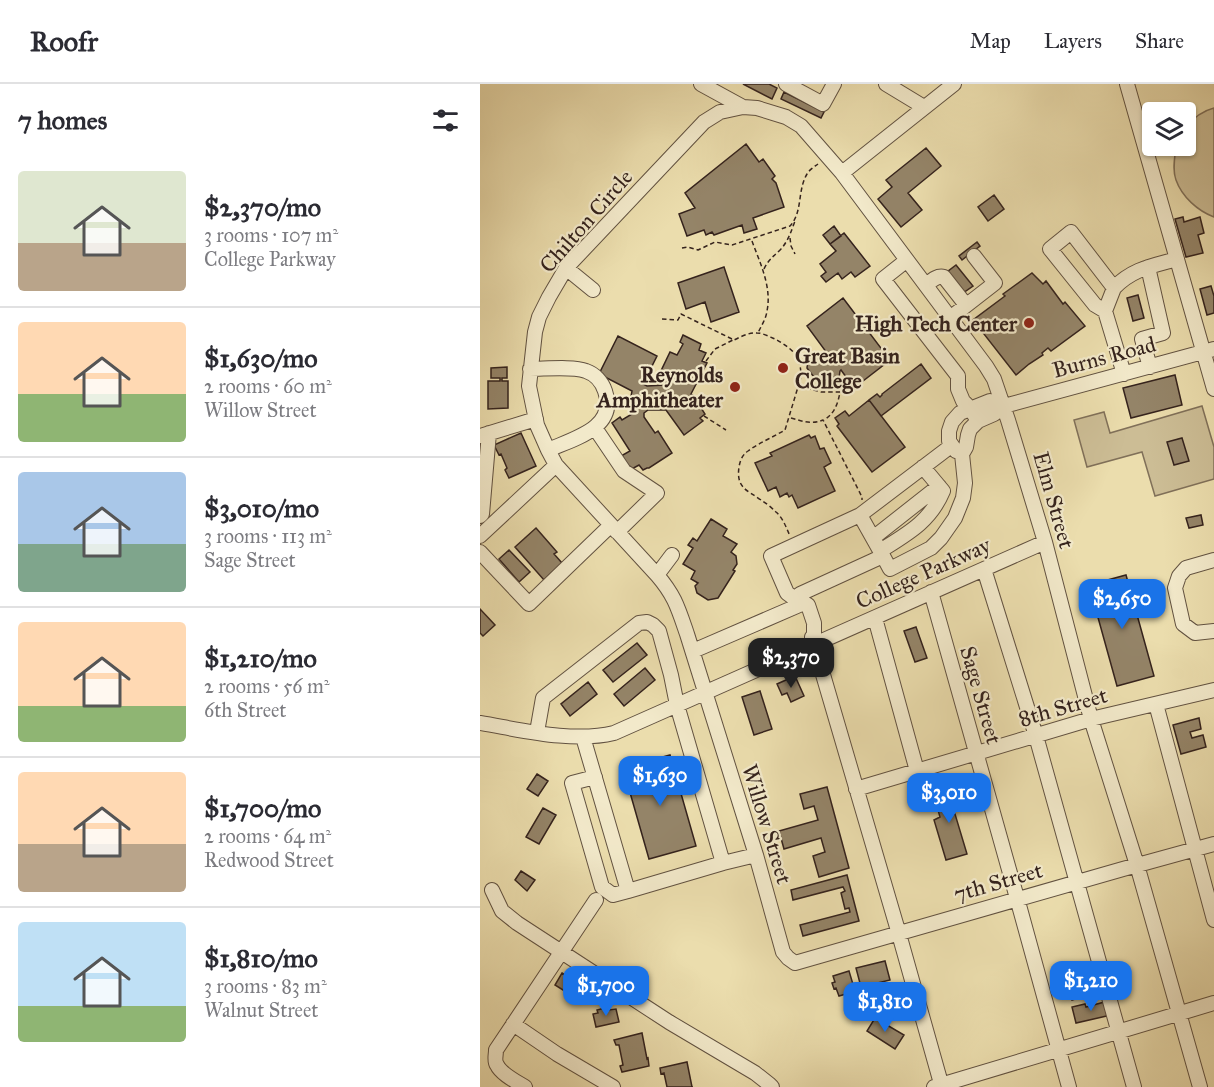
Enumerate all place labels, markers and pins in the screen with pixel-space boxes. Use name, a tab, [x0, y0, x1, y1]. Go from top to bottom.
place label: High Tech Center	[855, 310, 1018, 337]
marker: High Tech Center	[1022, 316, 1036, 330]
place label: Great Basin College	[795, 342, 900, 394]
place label: Reynolds Amphitheater	[595, 361, 724, 413]
marker: Great Basin College	[776, 361, 790, 375]
marker: Reynolds Amphitheater	[728, 380, 742, 394]
pin: $2,650	[1073, 579, 1171, 630]
pin: $2,370	[742, 638, 840, 689]
pin: $1,630	[611, 756, 709, 807]
pin: $3,010	[900, 773, 998, 824]
pin: $1,210	[1042, 961, 1140, 1012]
pin: $1,700	[557, 966, 655, 1017]
pin: $1,810	[836, 982, 934, 1033]

